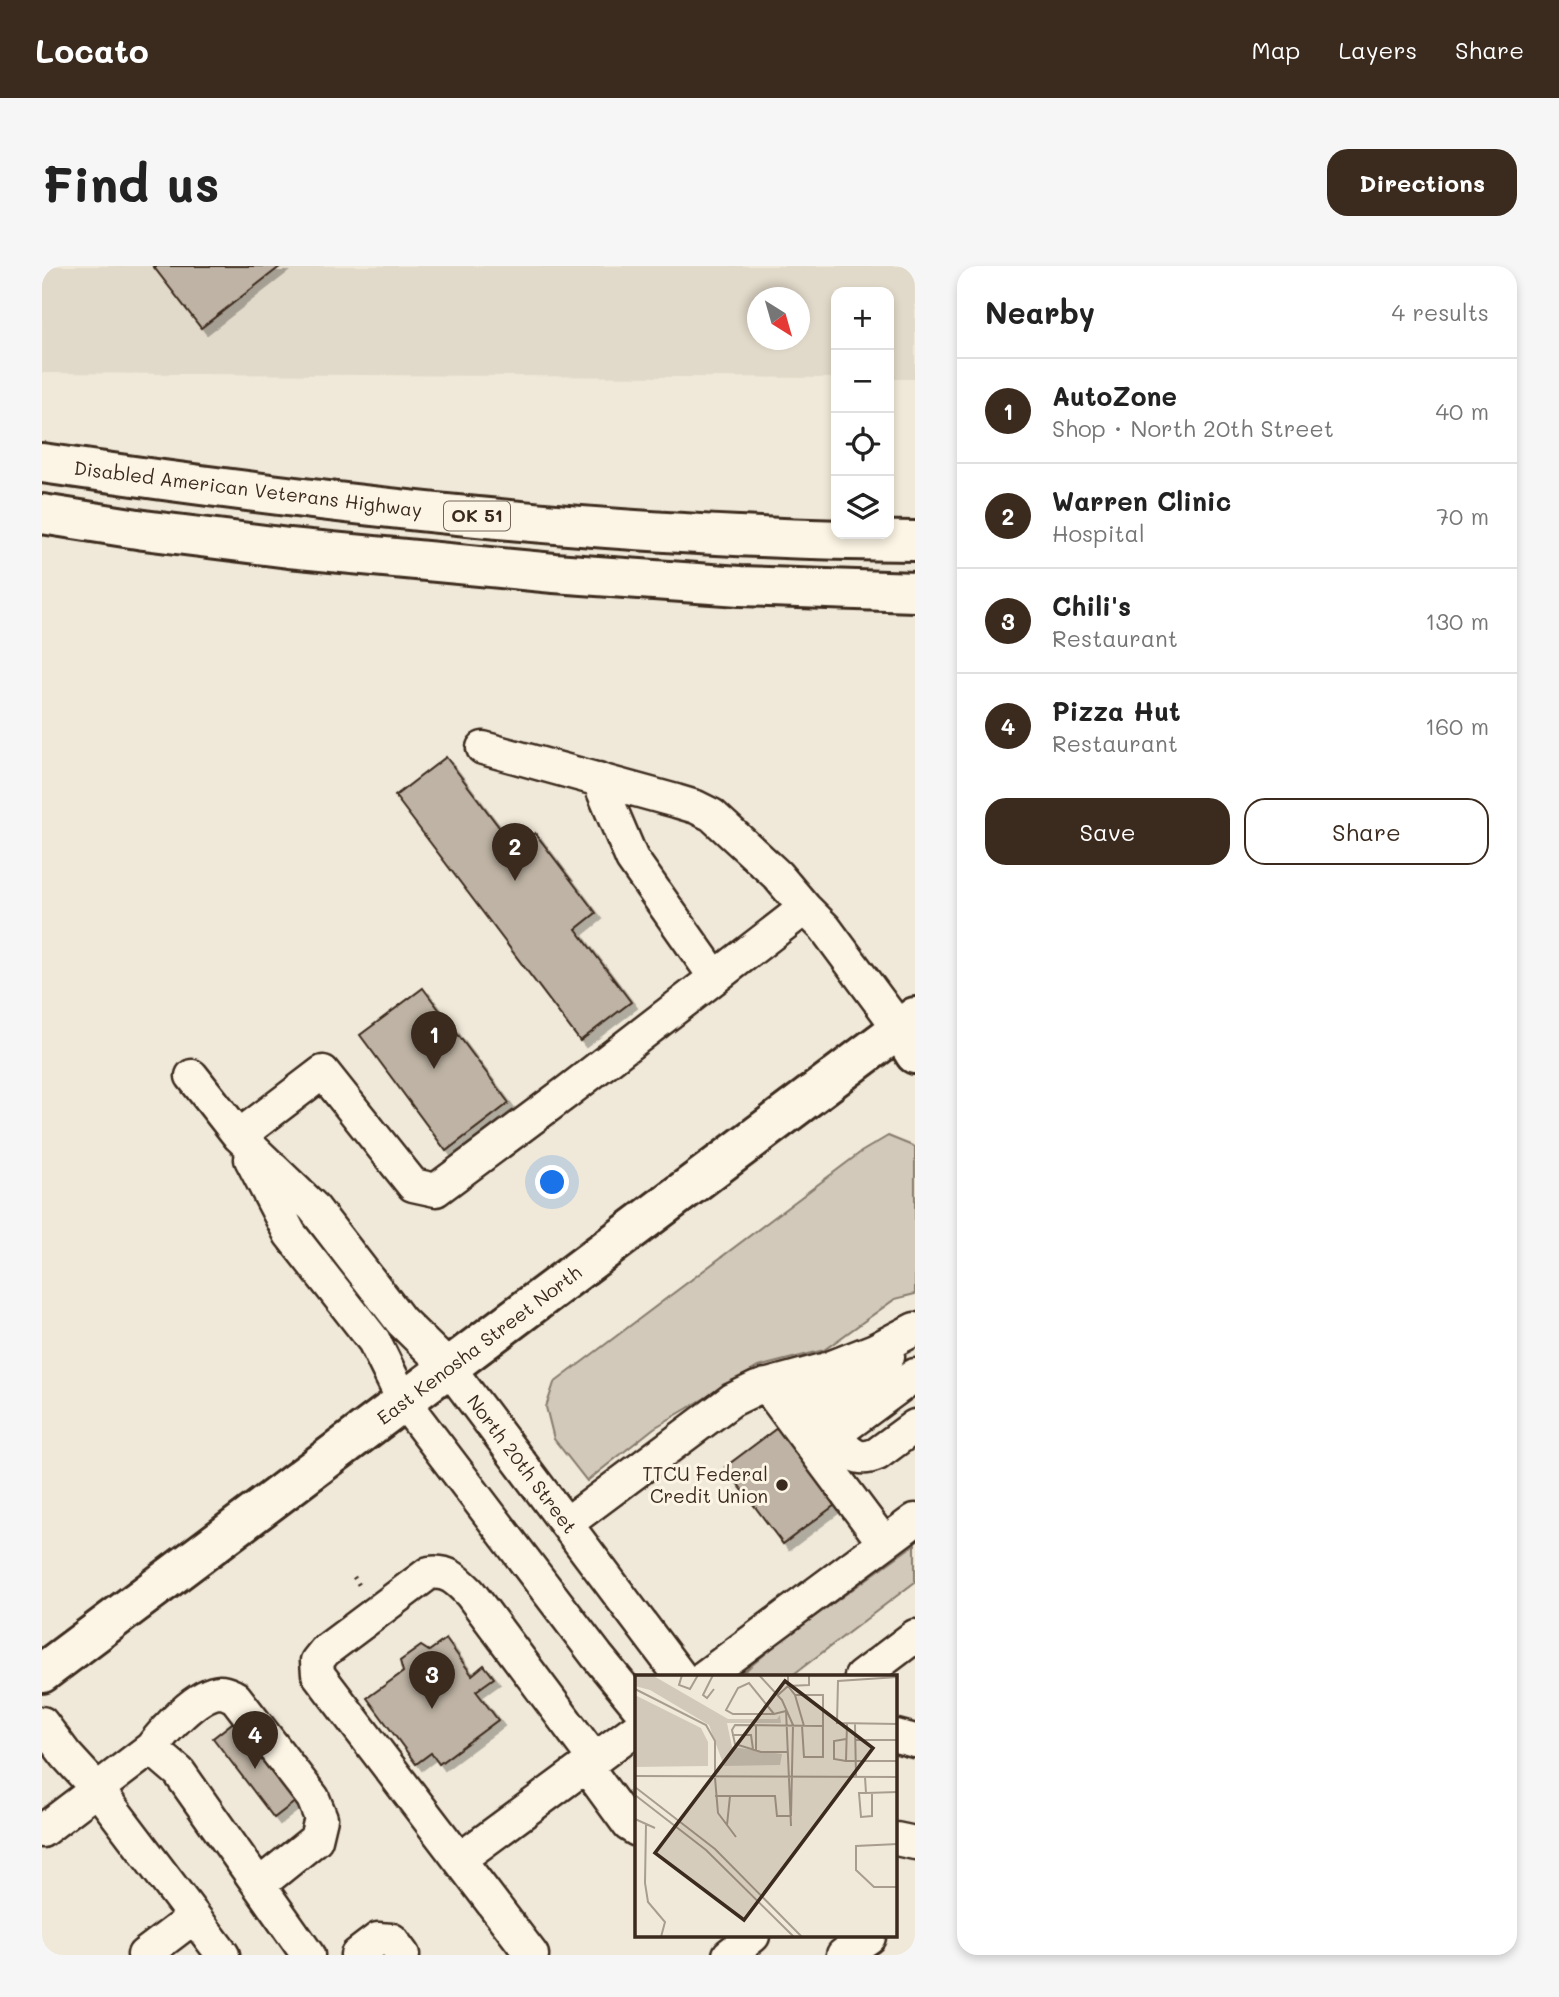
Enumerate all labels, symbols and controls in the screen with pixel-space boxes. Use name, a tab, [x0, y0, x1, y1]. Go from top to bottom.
text: Locato	[35, 28, 149, 71]
text: Map	[1252, 34, 1300, 65]
text: Layers	[1338, 34, 1417, 65]
text: Share	[1455, 34, 1524, 65]
button: Directions	[1327, 149, 1517, 216]
text: Find us	[42, 151, 220, 214]
north arrow	[747, 287, 810, 350]
map controls	[831, 287, 894, 539]
button: +	[831, 287, 894, 350]
text: Nearby	[985, 292, 1095, 332]
text: 4 results	[1392, 297, 1489, 327]
button: −	[831, 350, 894, 413]
text: AutoZone	[1052, 379, 1177, 413]
text: 1	[1003, 396, 1013, 426]
text: 40 m	[1436, 396, 1489, 426]
button: locate	[831, 413, 894, 476]
text: Shop · North 20th Street	[1052, 413, 1334, 443]
street label: Disabled American Veterans Highway	[73, 455, 424, 522]
button: layers	[831, 476, 894, 539]
text: Warren Clinic	[1052, 484, 1231, 518]
text: 2	[1002, 501, 1014, 531]
text: 70 m	[1436, 501, 1489, 531]
road number: OK 51	[444, 502, 510, 530]
text: Hospital	[1052, 518, 1145, 548]
text: Chili's	[1052, 589, 1131, 623]
text: 3	[1001, 606, 1015, 636]
text: 130 m	[1425, 606, 1489, 636]
text: Restaurant	[1052, 623, 1178, 653]
text: Pizza Hut	[1052, 694, 1181, 728]
text: 4	[1001, 711, 1015, 741]
text: 160 m	[1425, 711, 1489, 741]
text: Restaurant	[1052, 728, 1178, 758]
button: Save	[985, 798, 1230, 865]
button: Share	[1244, 798, 1489, 865]
pin: 2	[492, 823, 538, 881]
pin: 1	[411, 1011, 457, 1069]
your location	[535, 1165, 569, 1199]
street label: East Kenosha Street North	[371, 1259, 586, 1430]
street label: North 20th Street	[462, 1389, 583, 1538]
place label: TTCU Federal Credit Union	[642, 1461, 768, 1508]
marker: TTCU Federal Credit Union	[774, 1477, 790, 1493]
pin: 3	[409, 1651, 455, 1709]
inset map	[635, 1675, 898, 1938]
pin: 4	[232, 1711, 278, 1769]

